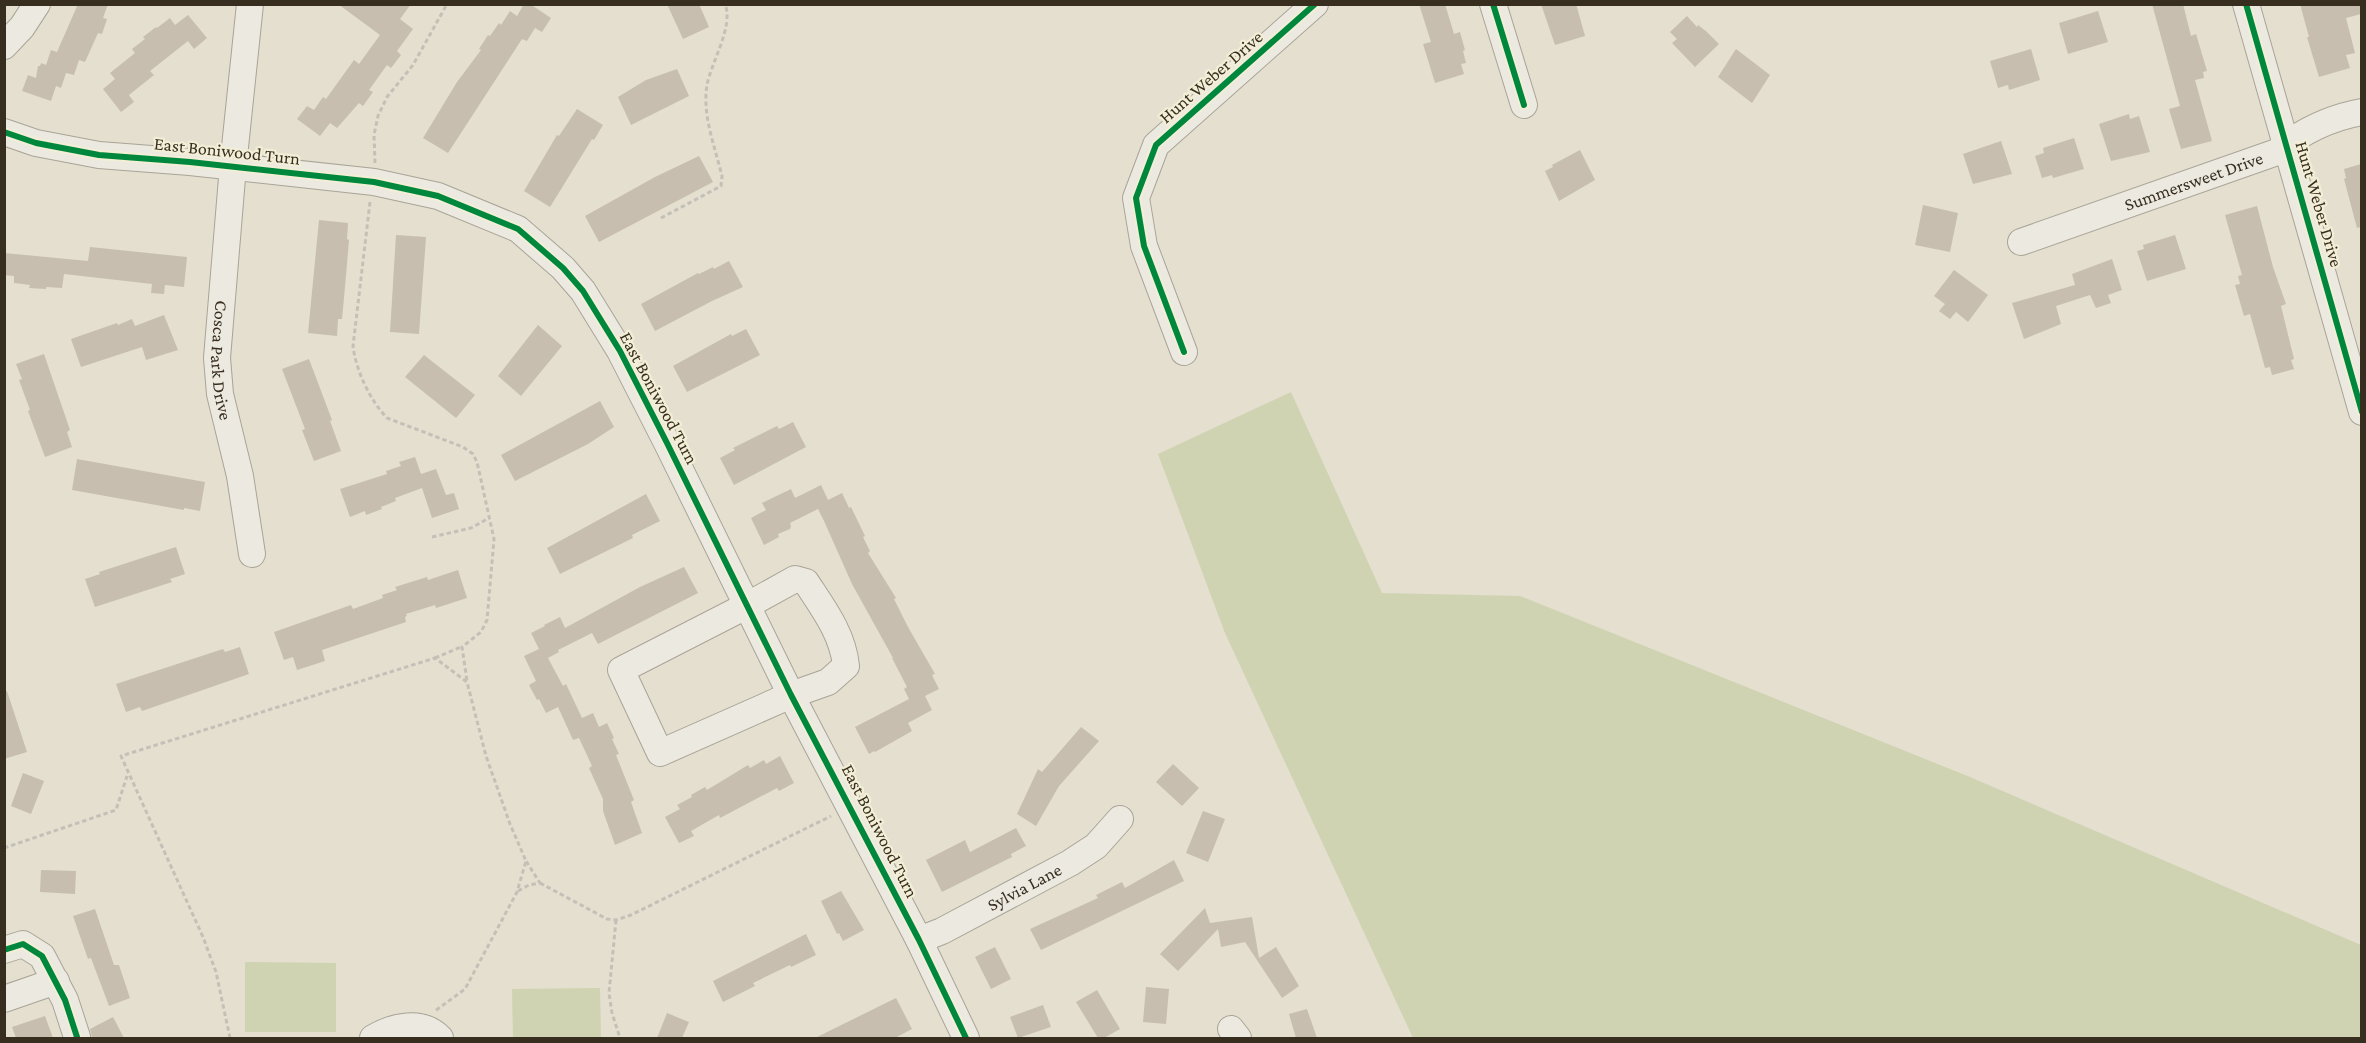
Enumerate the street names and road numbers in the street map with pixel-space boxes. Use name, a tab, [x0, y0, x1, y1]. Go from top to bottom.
street label: Hunt Weber Drive	[1155, 27, 1267, 127]
street label: East Boniwood Turn	[153, 133, 301, 169]
street label: Hunt Weber Drive	[2291, 139, 2347, 269]
street label: Summersweet Drive	[2122, 148, 2266, 215]
street label: Cosca Park Drive	[207, 300, 236, 422]
street label: East Boniwood Turn	[616, 329, 702, 468]
street label: East Boniwood Turn	[838, 761, 922, 901]
street label: Sylvia Lane	[984, 859, 1065, 915]

